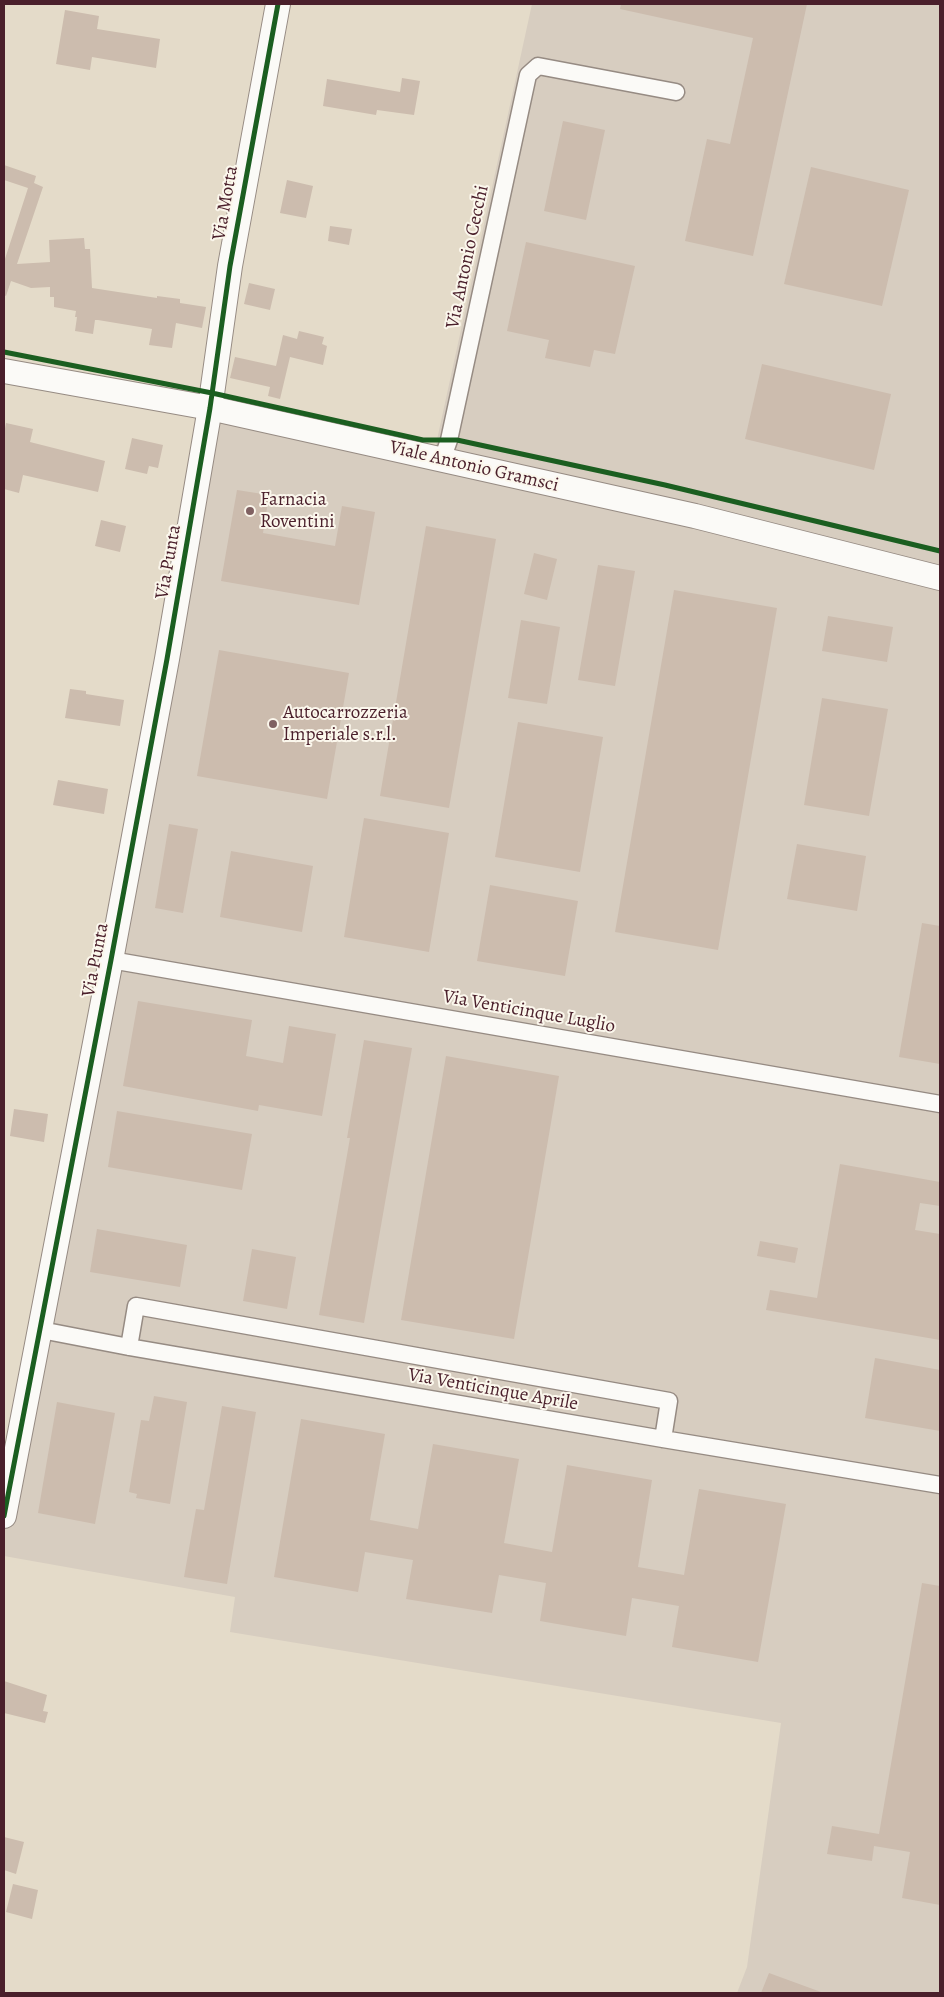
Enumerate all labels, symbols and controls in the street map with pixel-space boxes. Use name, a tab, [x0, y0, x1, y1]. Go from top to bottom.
street label: Via Motta	[208, 164, 244, 242]
street label: Via Antonio Cecchi	[442, 183, 494, 331]
street label: Viale Antonio Gramsci	[387, 436, 561, 498]
place label: Farnacia Roventini	[260, 489, 335, 533]
marker: Farnacia Roventini	[244, 505, 256, 517]
street label: Via Punta	[151, 523, 187, 601]
place label: Autocarrozzeria Imperiale s.r.l.	[283, 702, 408, 746]
marker: Autocarrozzeria Imperiale s.r.l.	[267, 718, 279, 730]
street label: Via Punta	[78, 921, 114, 999]
street label: Via Venticinque Luglio	[441, 986, 617, 1038]
street label: Via Venticinque Aprile	[406, 1364, 580, 1416]

